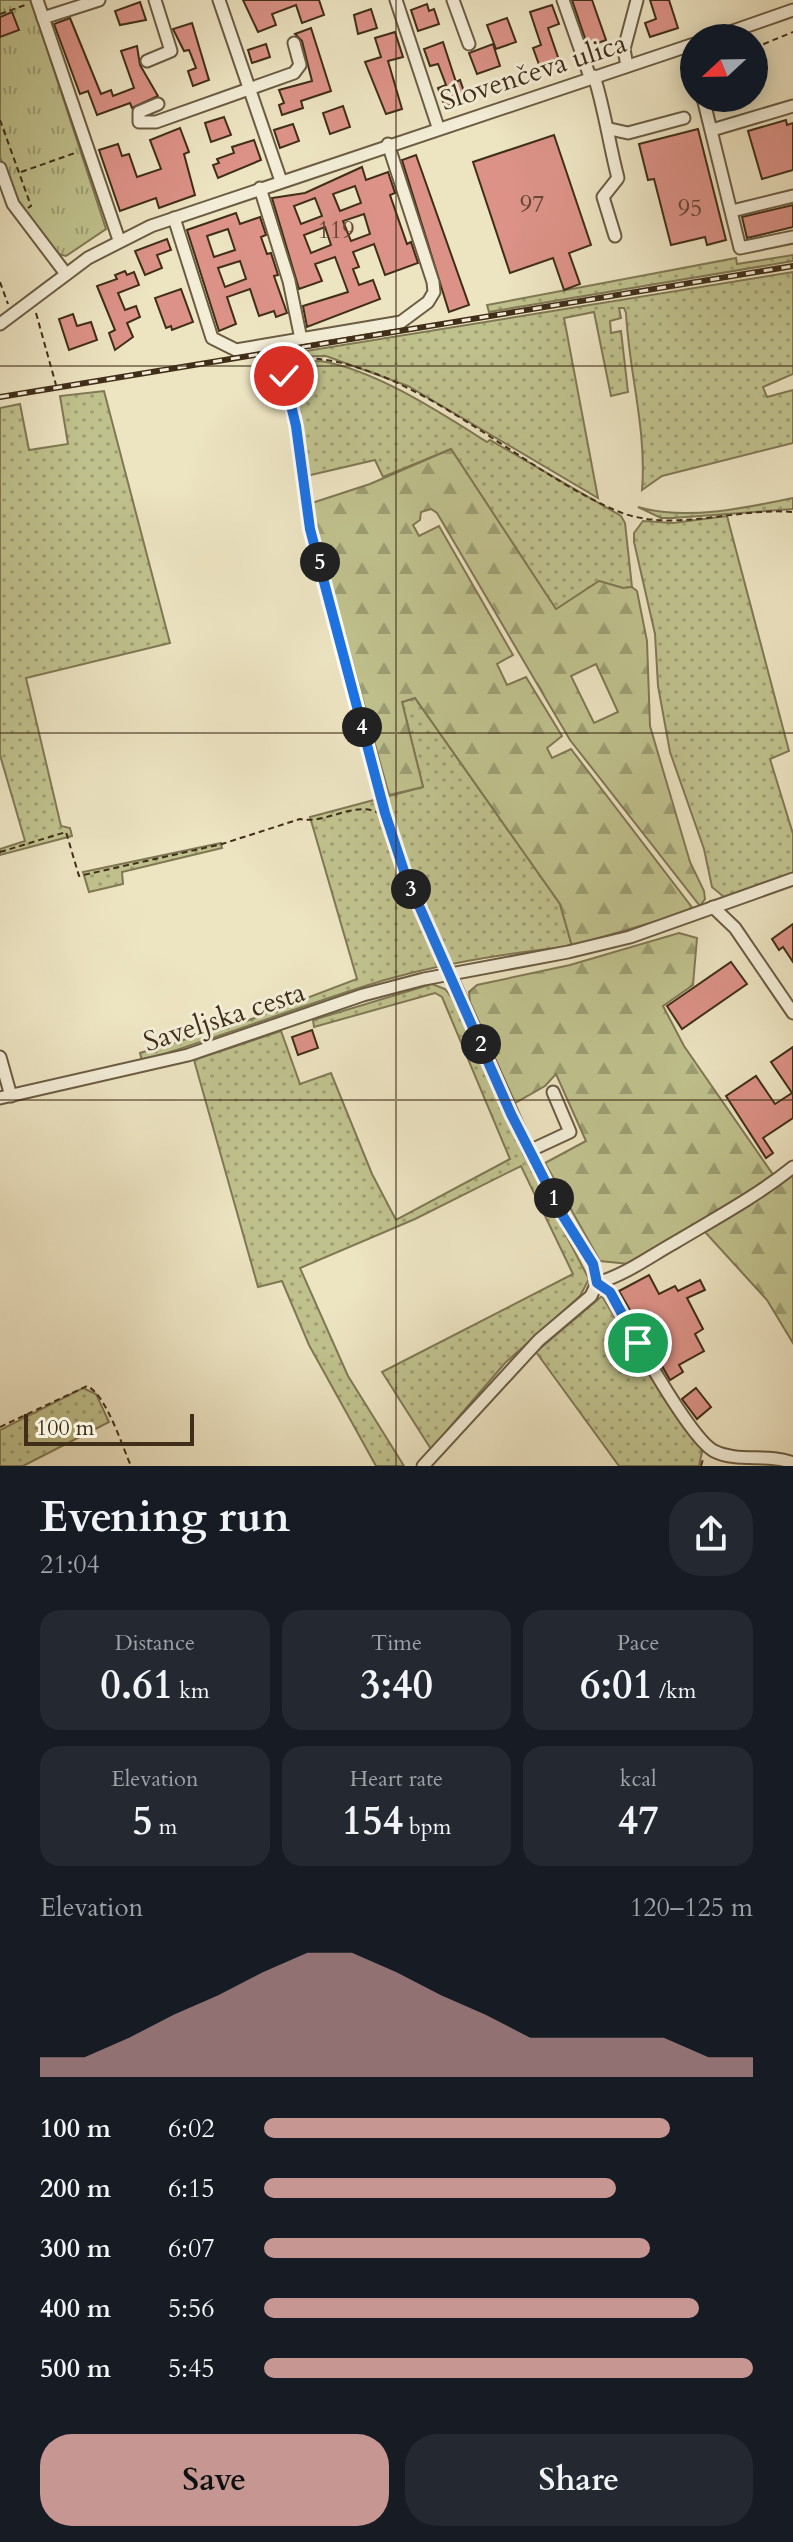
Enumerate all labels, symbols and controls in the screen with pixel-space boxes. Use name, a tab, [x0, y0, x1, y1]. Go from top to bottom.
street label: Slovenčeva ulica	[435, 24, 631, 120]
north arrow	[680, 24, 768, 112]
map controls	[680, 24, 768, 112]
house number: 97	[520, 188, 544, 221]
house number: 95	[678, 192, 702, 225]
house number: 119	[318, 214, 354, 247]
pin	[250, 342, 318, 410]
icon: check	[262, 354, 306, 398]
pin: 5	[300, 542, 340, 582]
text: 5	[314, 547, 326, 577]
pin: 4	[342, 707, 382, 747]
text: 4	[356, 712, 368, 742]
pin: 3	[391, 869, 431, 909]
text: 3	[405, 874, 417, 904]
street label: Saveljska cesta	[139, 973, 310, 1061]
pin: 2	[461, 1024, 501, 1064]
text: 2	[475, 1029, 487, 1059]
pin: 1	[534, 1178, 574, 1218]
text: 1	[548, 1183, 560, 1213]
pin	[604, 1309, 672, 1377]
icon: arrive	[616, 1321, 660, 1365]
scale bar	[24, 1410, 194, 1446]
text: 100 m	[36, 1413, 94, 1443]
text: Evening run	[40, 1487, 290, 1547]
button: share	[669, 1492, 753, 1576]
text: 21:04	[40, 1547, 100, 1582]
text: Distance	[115, 1628, 195, 1658]
text: Time	[371, 1628, 422, 1658]
text: Pace	[617, 1628, 659, 1658]
text: 0.61	[100, 1658, 173, 1713]
text: 3:40	[360, 1658, 433, 1713]
text: 6:01	[580, 1658, 653, 1713]
text: km	[173, 1676, 210, 1706]
text: /km	[653, 1676, 696, 1706]
text: Elevation	[111, 1764, 199, 1794]
text: Heart rate	[350, 1764, 443, 1794]
text: kcal	[620, 1764, 657, 1794]
text: 5	[132, 1794, 153, 1849]
text: 154	[342, 1794, 403, 1849]
text: 47	[618, 1794, 659, 1849]
text: m	[153, 1812, 177, 1842]
text: bpm	[403, 1812, 451, 1842]
text: Elevation	[40, 1890, 143, 1925]
text: 120–125 m	[630, 1890, 753, 1925]
text: 100 m	[40, 2111, 111, 2146]
text: 6:02	[168, 2111, 215, 2146]
text: 200 m	[40, 2171, 111, 2206]
text: 6:15	[168, 2171, 215, 2206]
text: 300 m	[40, 2231, 111, 2266]
text: 6:07	[168, 2231, 215, 2266]
text: 400 m	[40, 2291, 111, 2326]
text: 5:56	[168, 2291, 215, 2326]
text: 500 m	[40, 2351, 111, 2386]
text: 5:45	[168, 2351, 215, 2386]
button: Save	[40, 2434, 389, 2526]
button: Share	[405, 2434, 753, 2526]

